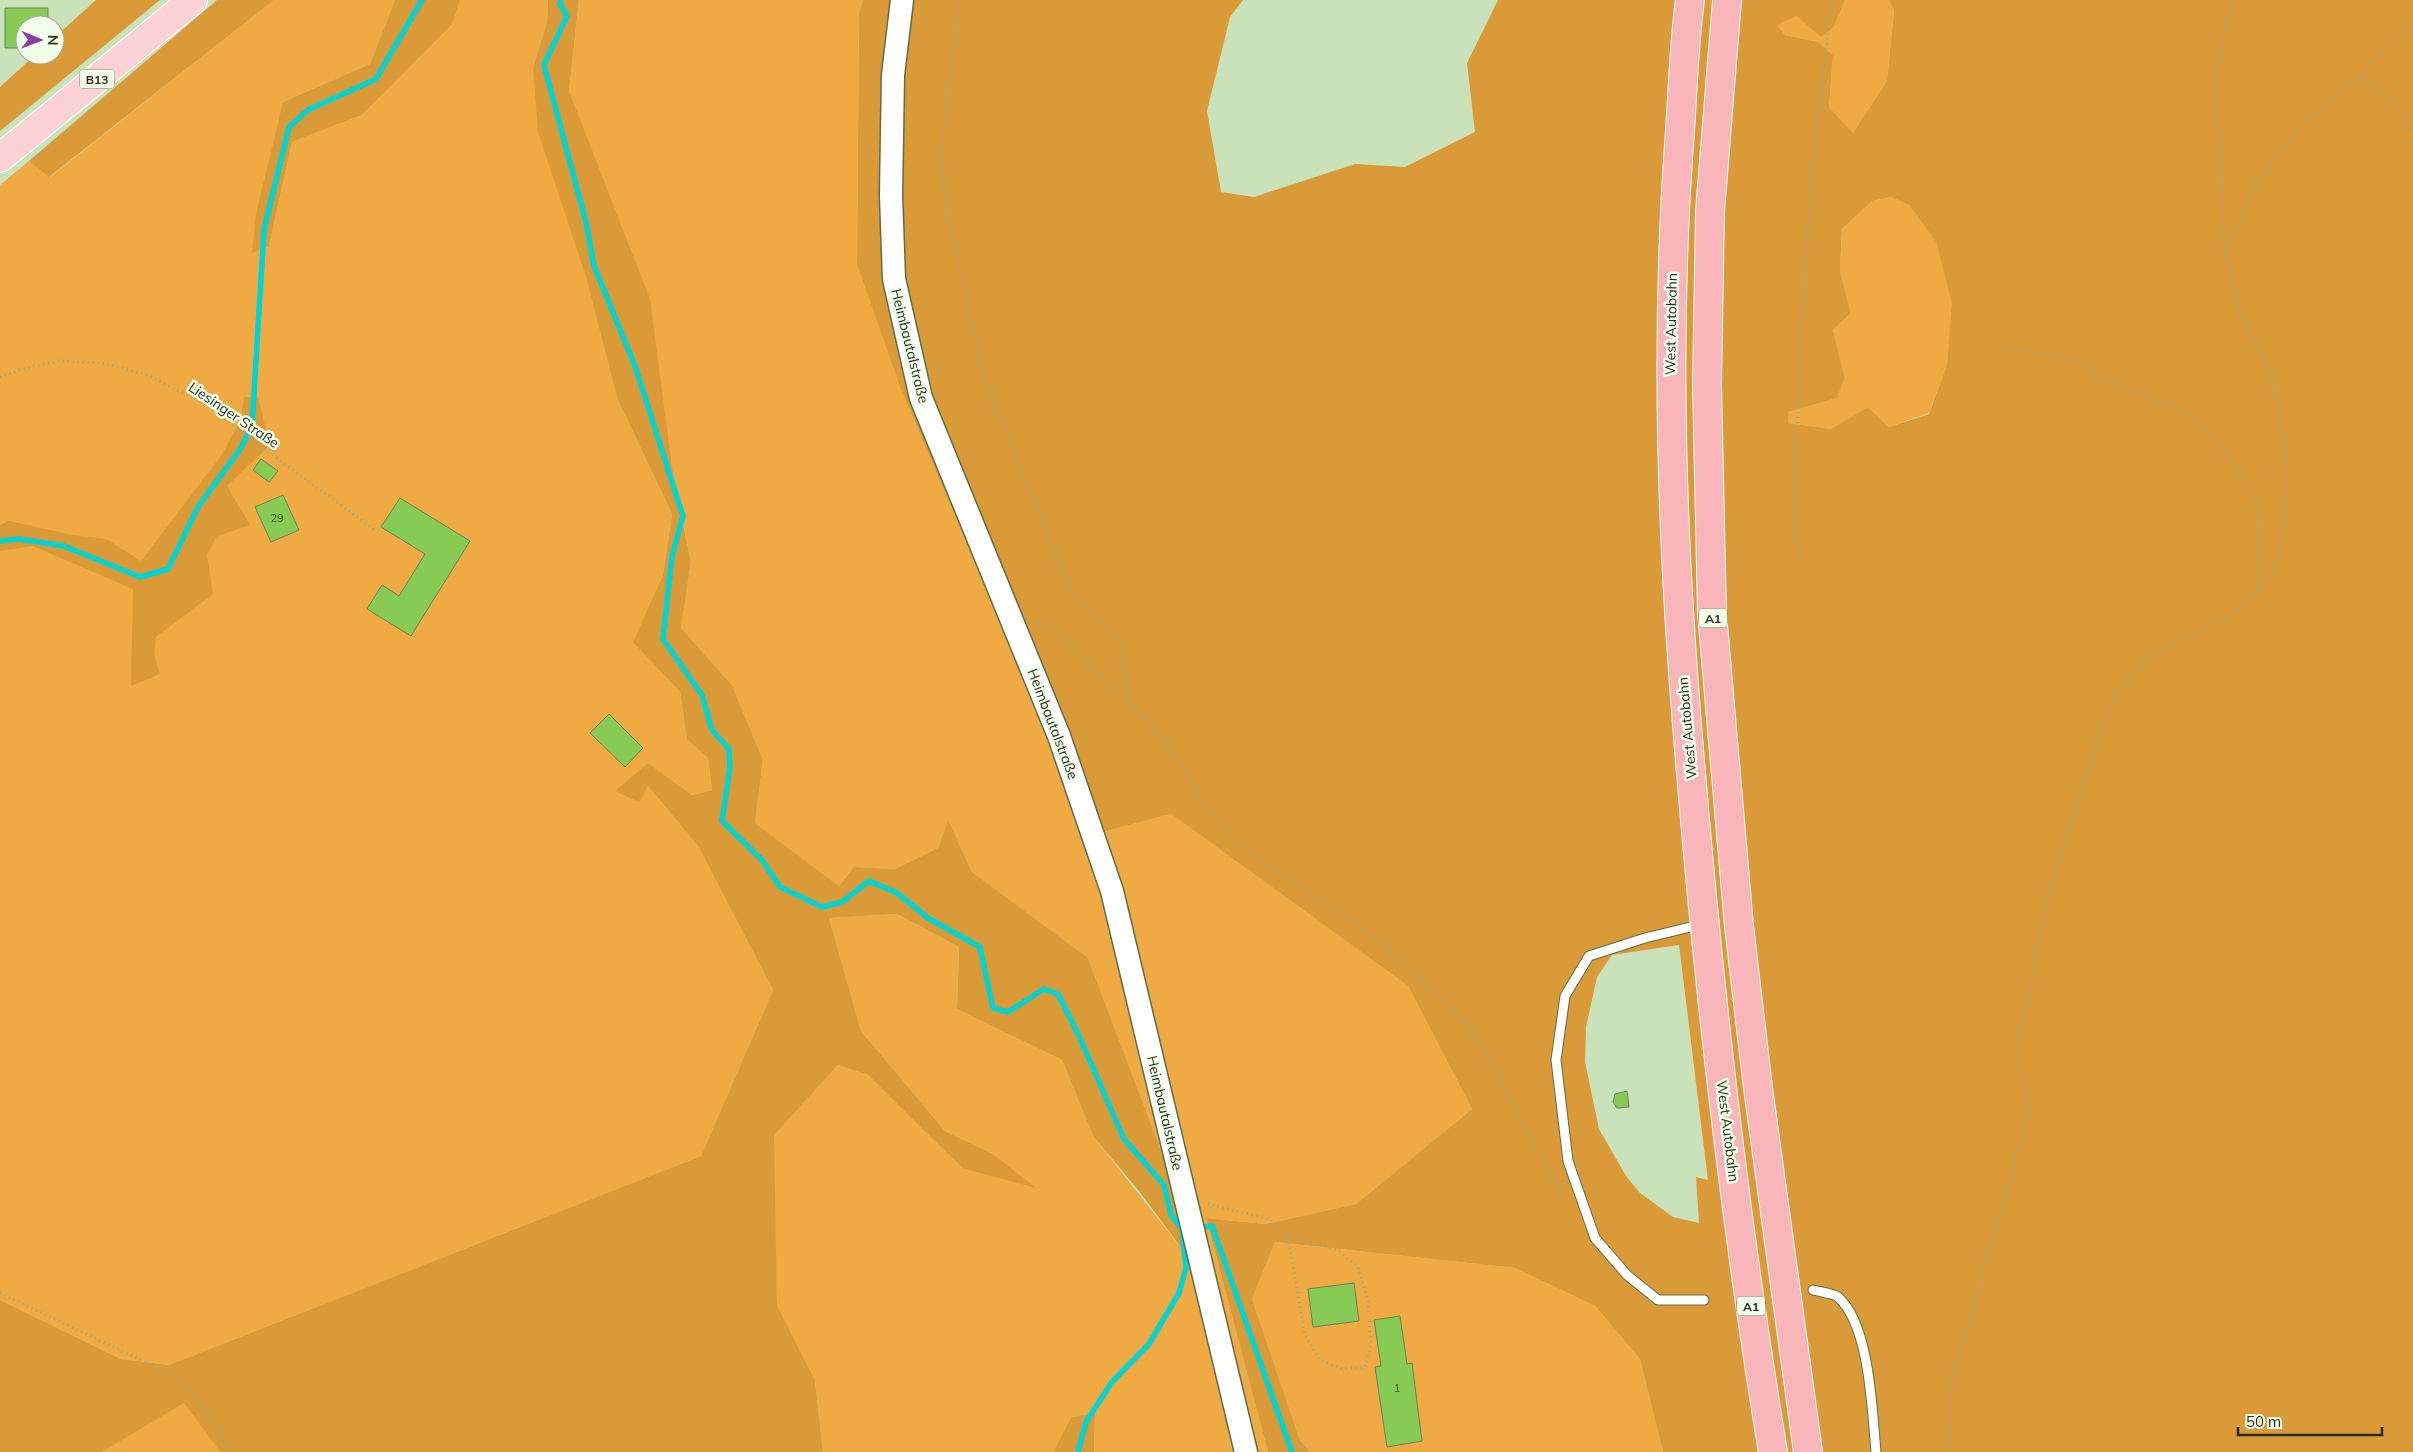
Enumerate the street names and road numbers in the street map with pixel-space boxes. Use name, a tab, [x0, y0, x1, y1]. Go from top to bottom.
road number: B13	[80, 70, 114, 88]
street label: West Autobahn	[1661, 273, 1681, 375]
street label: Heimbautalstraße	[887, 287, 933, 405]
street label: Liesinger Straße	[185, 378, 283, 452]
road number: A1	[1699, 608, 1727, 628]
street label: Heimbautalstraße	[1024, 666, 1082, 782]
street label: West Autobahn	[1674, 676, 1700, 780]
street label: Heimbautalstraße	[1143, 1054, 1187, 1172]
street label: West Autobahn	[1713, 1079, 1743, 1183]
road number: A1	[1737, 1296, 1765, 1315]

